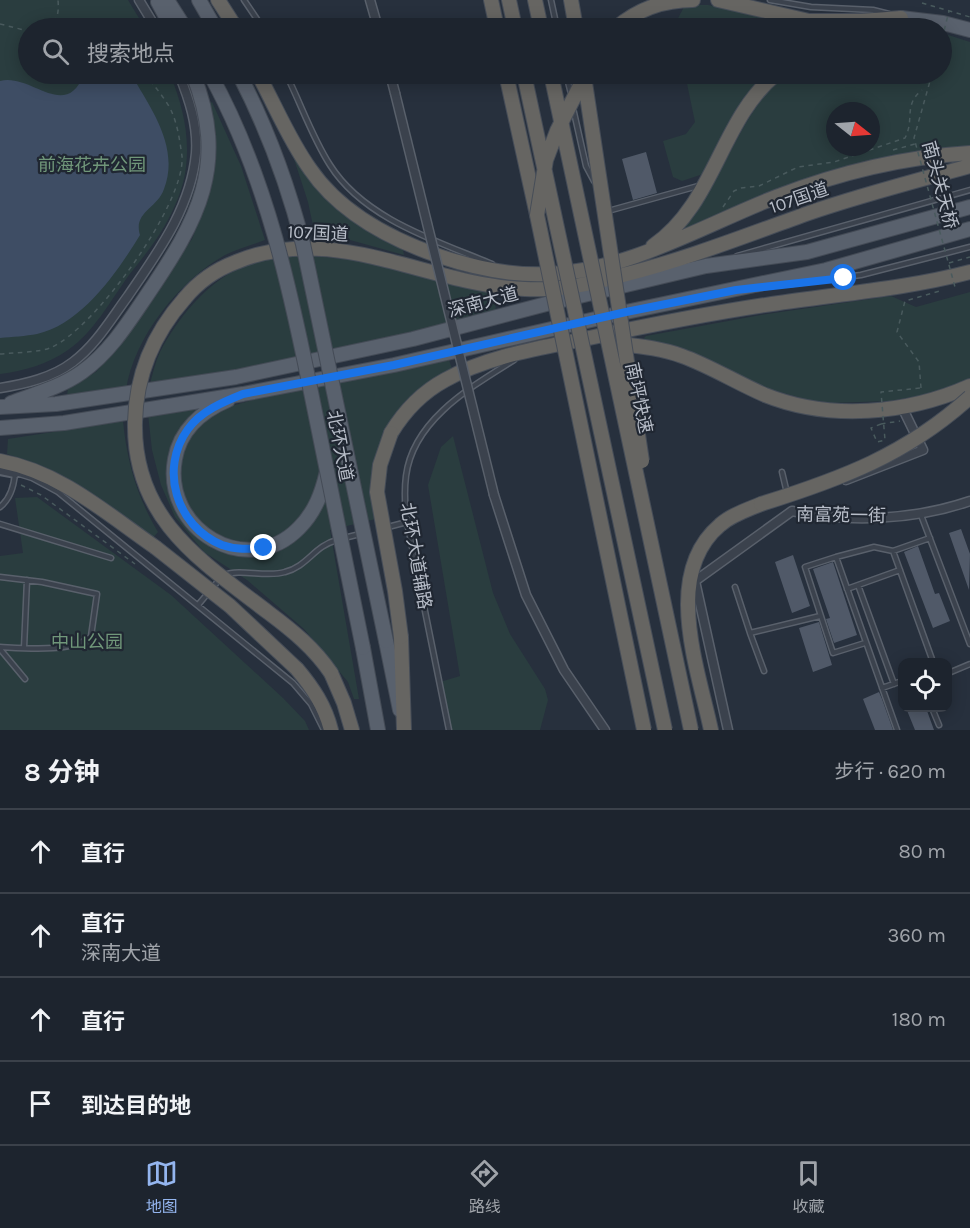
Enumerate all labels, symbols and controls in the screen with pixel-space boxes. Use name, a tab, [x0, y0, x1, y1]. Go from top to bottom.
search box	[18, 18, 952, 84]
icon: search	[39, 35, 72, 68]
text: 搜索地点	[87, 41, 175, 67]
north arrow	[826, 102, 880, 156]
street label: 南头关天桥	[918, 139, 962, 231]
park label: 前海花卉公园	[38, 154, 146, 176]
street label: 107国道	[767, 178, 831, 218]
street label: 107国道	[287, 220, 349, 246]
route start	[830, 264, 856, 290]
street label: 深南大道	[445, 282, 521, 322]
street label: 南坪快速	[621, 360, 657, 436]
street label: 北环大道	[322, 409, 358, 483]
street label: 北环大道辅路	[396, 501, 436, 611]
street label: 南富苑一街	[796, 503, 886, 527]
route end	[250, 534, 276, 560]
park label: 中山公园	[51, 631, 123, 653]
map controls	[898, 658, 952, 712]
button: locate	[898, 658, 952, 712]
text: 8 分钟	[24, 757, 99, 788]
text: 步行 · 620 m	[835, 760, 946, 783]
icon: ahead	[24, 835, 57, 868]
text: 80 m	[898, 840, 946, 863]
text: 直行	[81, 841, 125, 867]
text: 直行	[81, 911, 125, 937]
icon: ahead	[24, 919, 57, 952]
text: 360 m	[887, 924, 946, 947]
text: 深南大道	[81, 942, 161, 965]
icon: ahead	[24, 1003, 57, 1036]
text: 180 m	[892, 1008, 946, 1031]
text: 直行	[81, 1009, 125, 1035]
icon: arrive	[24, 1087, 57, 1120]
text: 到达目的地	[81, 1093, 191, 1119]
tab: 地图	[145, 1157, 178, 1217]
tab: 路线	[468, 1157, 501, 1217]
tab: 收藏	[792, 1157, 825, 1217]

